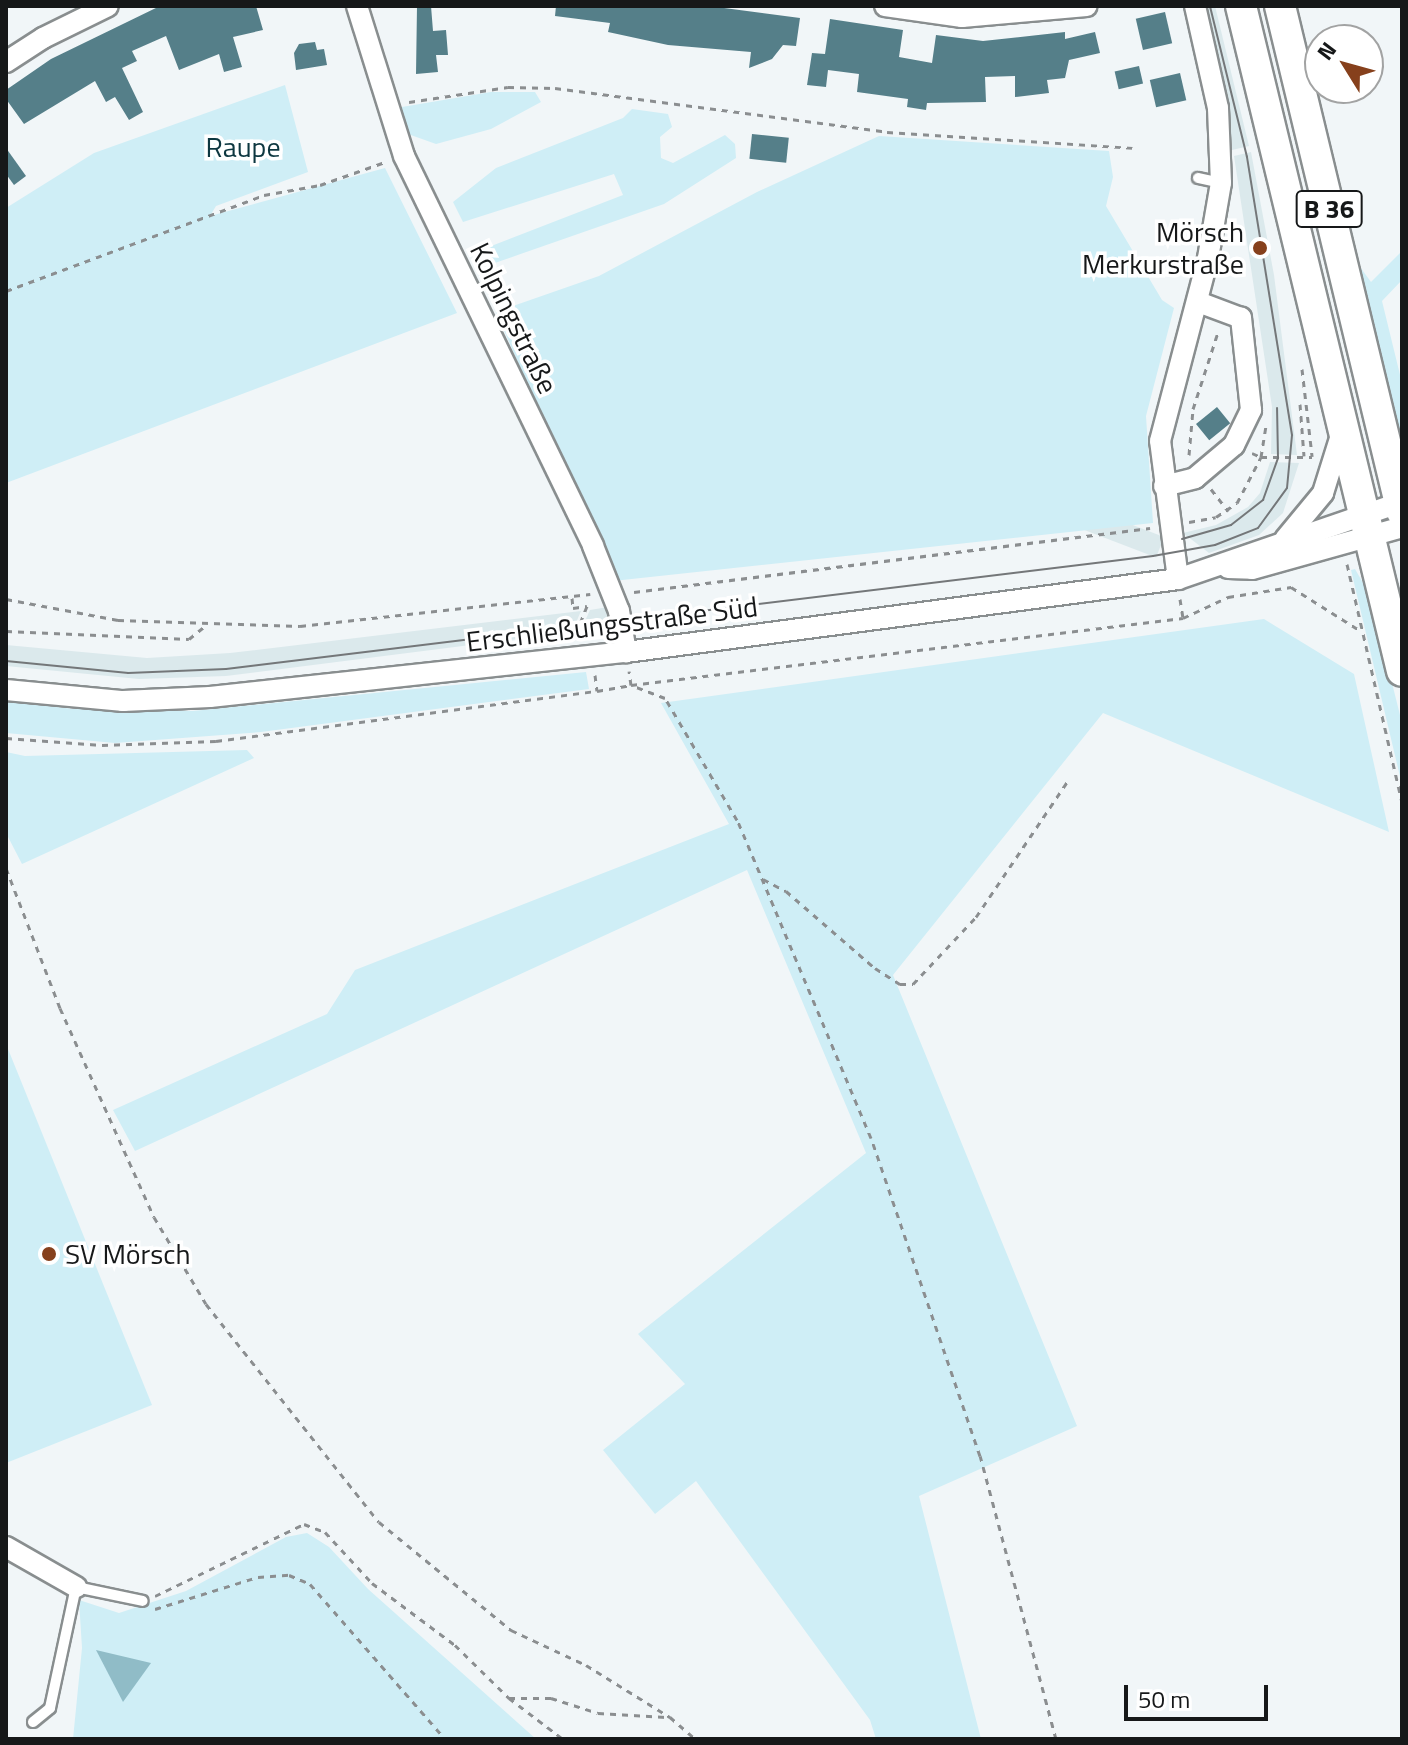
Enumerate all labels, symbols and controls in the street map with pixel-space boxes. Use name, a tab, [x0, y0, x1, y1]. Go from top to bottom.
north arrow	[1304, 24, 1384, 104]
text: N	[1308, 34, 1345, 67]
park label: Raupe	[205, 130, 281, 164]
road number: B 36	[1295, 187, 1363, 231]
place label: Mörsch Merkurstraße	[1082, 215, 1244, 281]
street label: Kolpingstraße	[463, 237, 565, 399]
marker: Mörsch Merkurstraße	[1251, 239, 1269, 257]
street label: Erschließungsstraße Süd	[464, 589, 760, 659]
place label: SV Mörsch	[65, 1237, 190, 1271]
marker: SV Mörsch	[40, 1245, 58, 1263]
scale bar	[1128, 1669, 1272, 1719]
text: 50 m	[1138, 1681, 1190, 1717]

